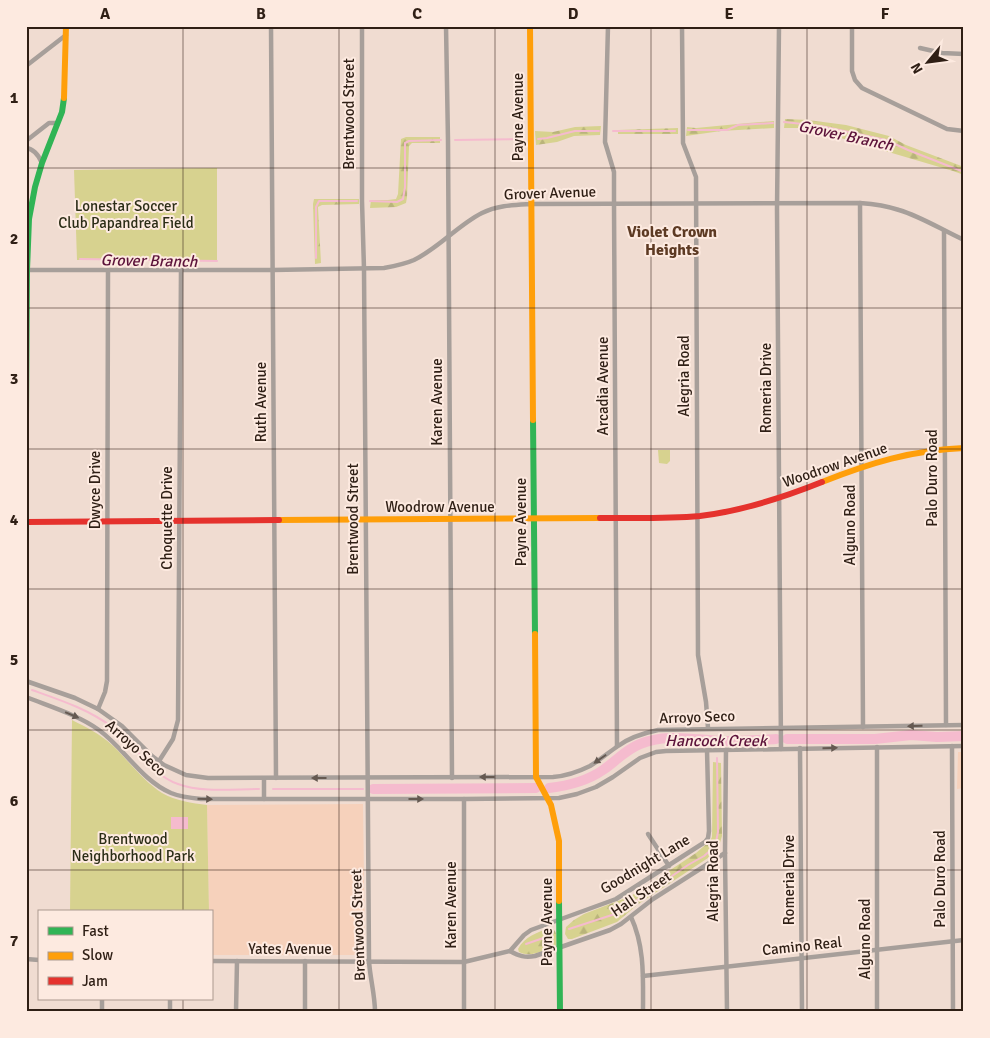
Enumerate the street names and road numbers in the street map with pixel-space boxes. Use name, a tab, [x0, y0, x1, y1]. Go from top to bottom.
street label: Brentwood Street	[340, 58, 358, 170]
street label: Payne Avenue	[509, 73, 527, 161]
street label: Grover Avenue	[504, 182, 596, 204]
street label: Alegria Road	[675, 335, 693, 417]
street label: Arcadia Avenue	[594, 337, 612, 435]
street label: Romeria Drive	[757, 343, 775, 433]
street label: Karen Avenue	[428, 358, 446, 446]
street label: Ruth Avenue	[252, 362, 270, 442]
street label: Palo Duro Road	[923, 429, 941, 527]
street label: Woodrow Avenue	[780, 439, 890, 491]
street label: Dwyce Drive	[86, 451, 104, 529]
street label: Brentwood Street	[344, 463, 362, 575]
street label: Choquette Drive	[158, 466, 176, 570]
street label: Payne Avenue	[512, 478, 530, 566]
street label: Alguno Road	[841, 485, 859, 565]
street label: Woodrow Avenue	[385, 498, 495, 516]
street label: Arroyo Seco	[659, 707, 736, 727]
street label: Arroyo Seco	[102, 716, 170, 780]
street label: Goodnight Lane	[597, 830, 693, 898]
street label: Palo Duro Road	[931, 830, 949, 928]
street label: Romeria Drive	[780, 835, 798, 925]
street label: Alegria Road	[704, 840, 722, 922]
street label: Karen Avenue	[442, 861, 460, 949]
street label: Hall Street	[607, 867, 675, 921]
street label: Brentwood Street	[347, 869, 369, 981]
street label: Payne Avenue	[538, 878, 556, 966]
street label: Alguno Road	[856, 899, 874, 979]
street label: Camino Real	[761, 933, 843, 959]
street label: Yates Avenue	[248, 940, 332, 958]

